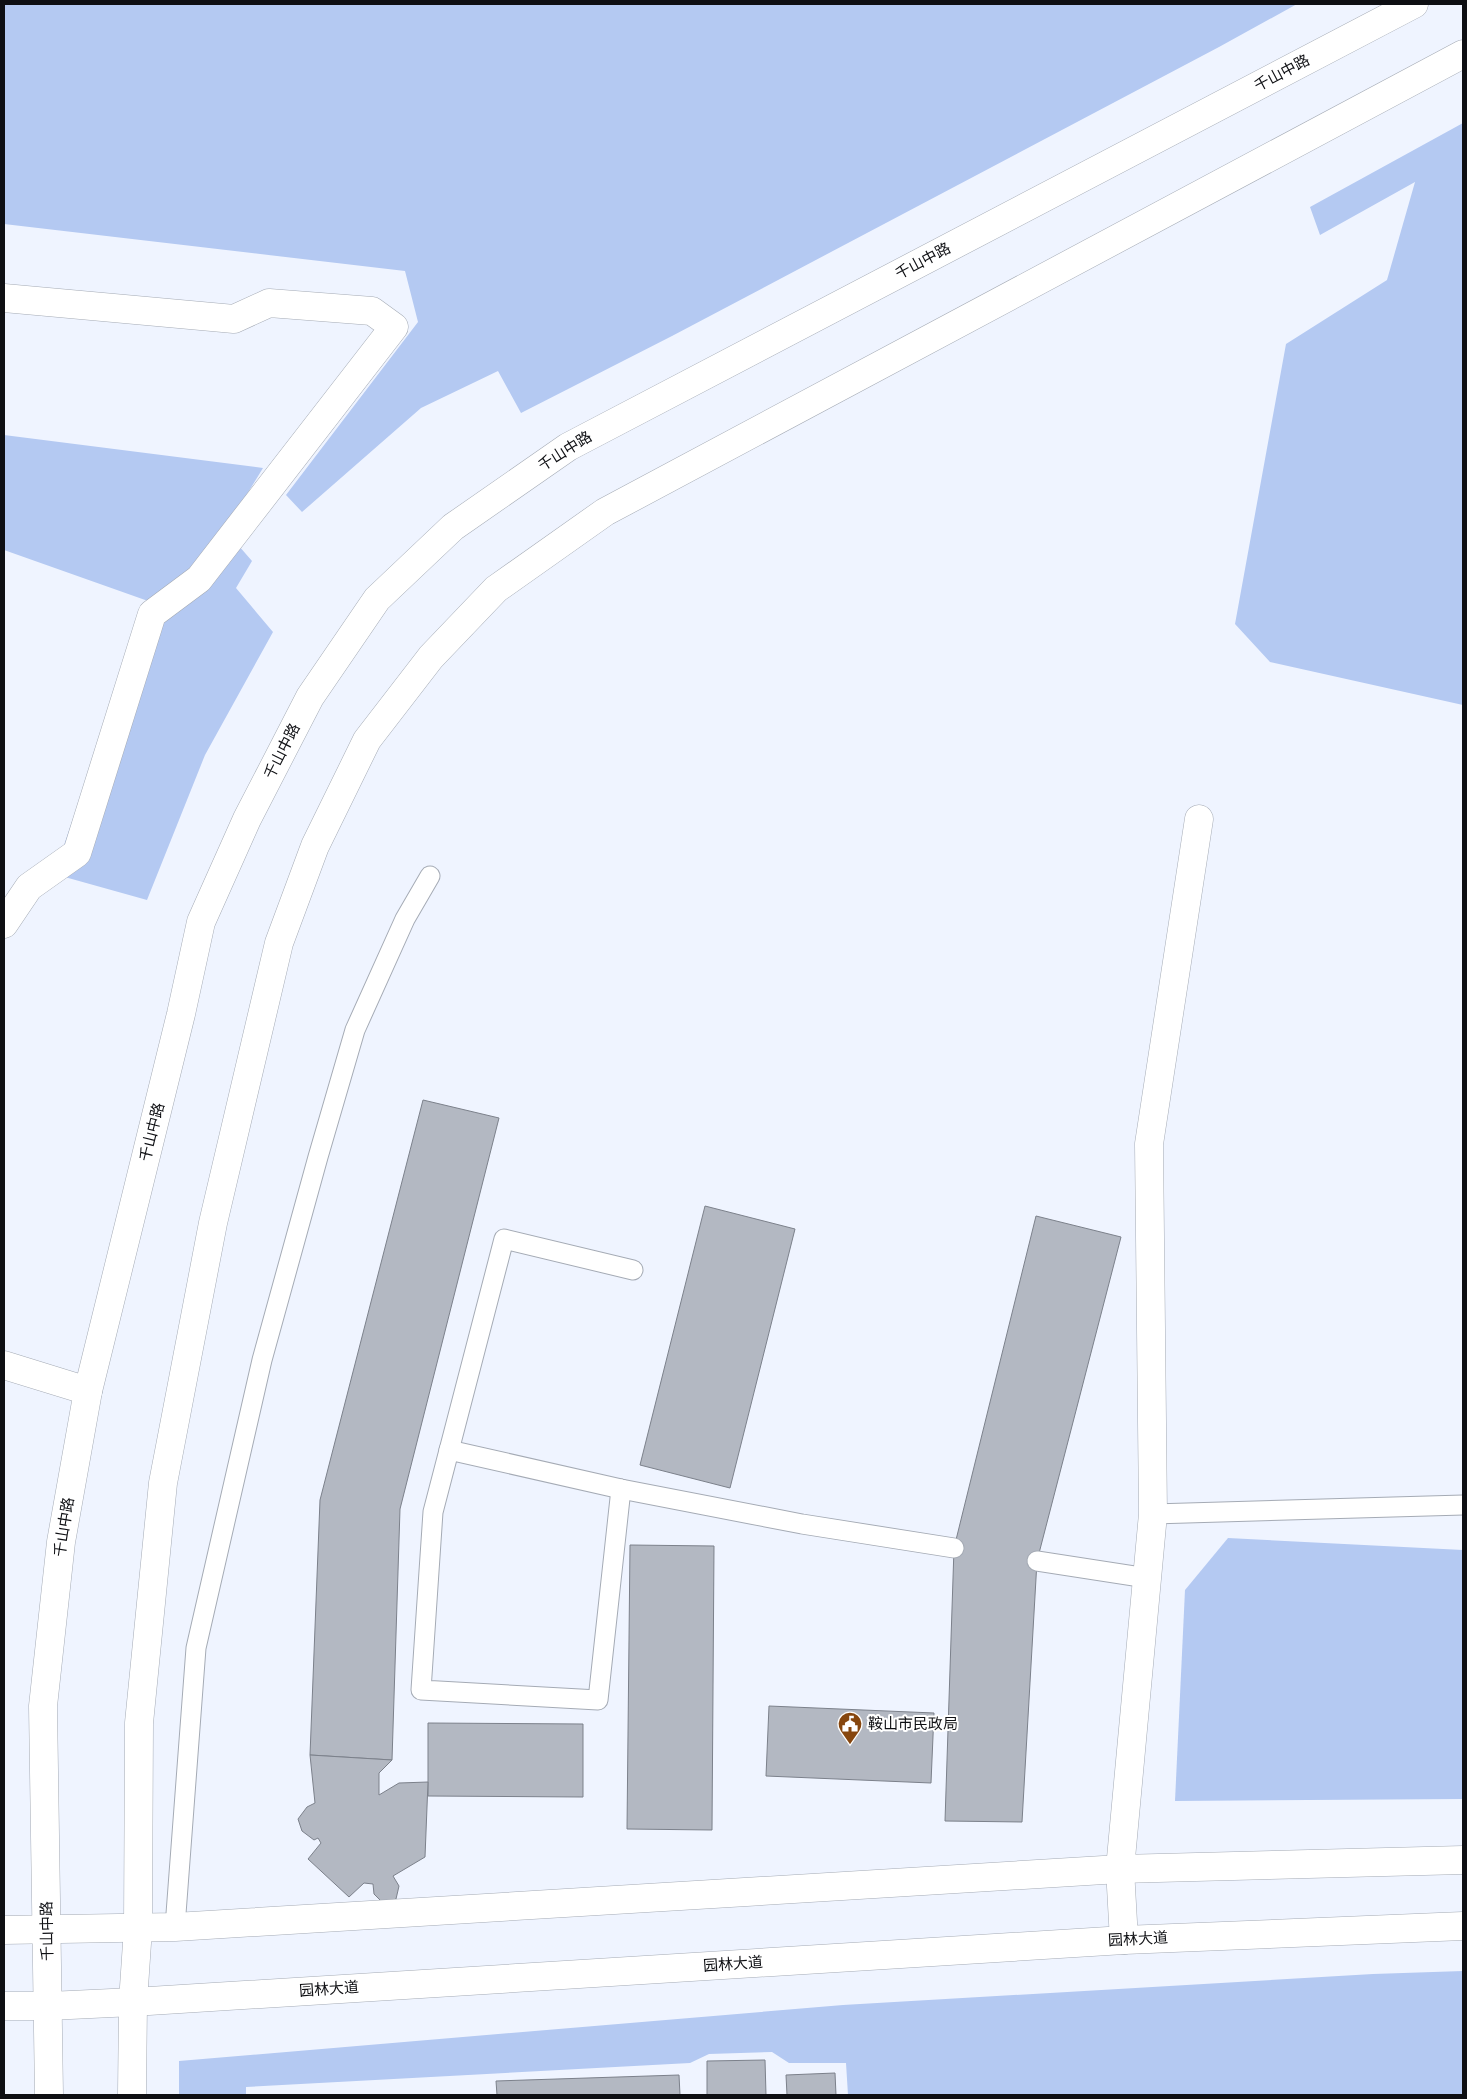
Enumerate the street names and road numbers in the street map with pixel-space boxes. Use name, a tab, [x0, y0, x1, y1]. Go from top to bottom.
street label: 千山中路	[1251, 50, 1313, 95]
street label: 千山中路	[892, 238, 954, 283]
street label: 千山中路	[534, 427, 595, 475]
street label: 千山中路	[259, 720, 304, 782]
street label: 千山中路	[135, 1100, 168, 1163]
street label: 千山中路	[49, 1496, 78, 1558]
street label: 千山中路	[36, 1901, 57, 1961]
street label: 园林大道	[1108, 1927, 1168, 1950]
street label: 园林大道	[702, 1952, 764, 1975]
street label: 园林大道	[298, 1977, 360, 2000]

